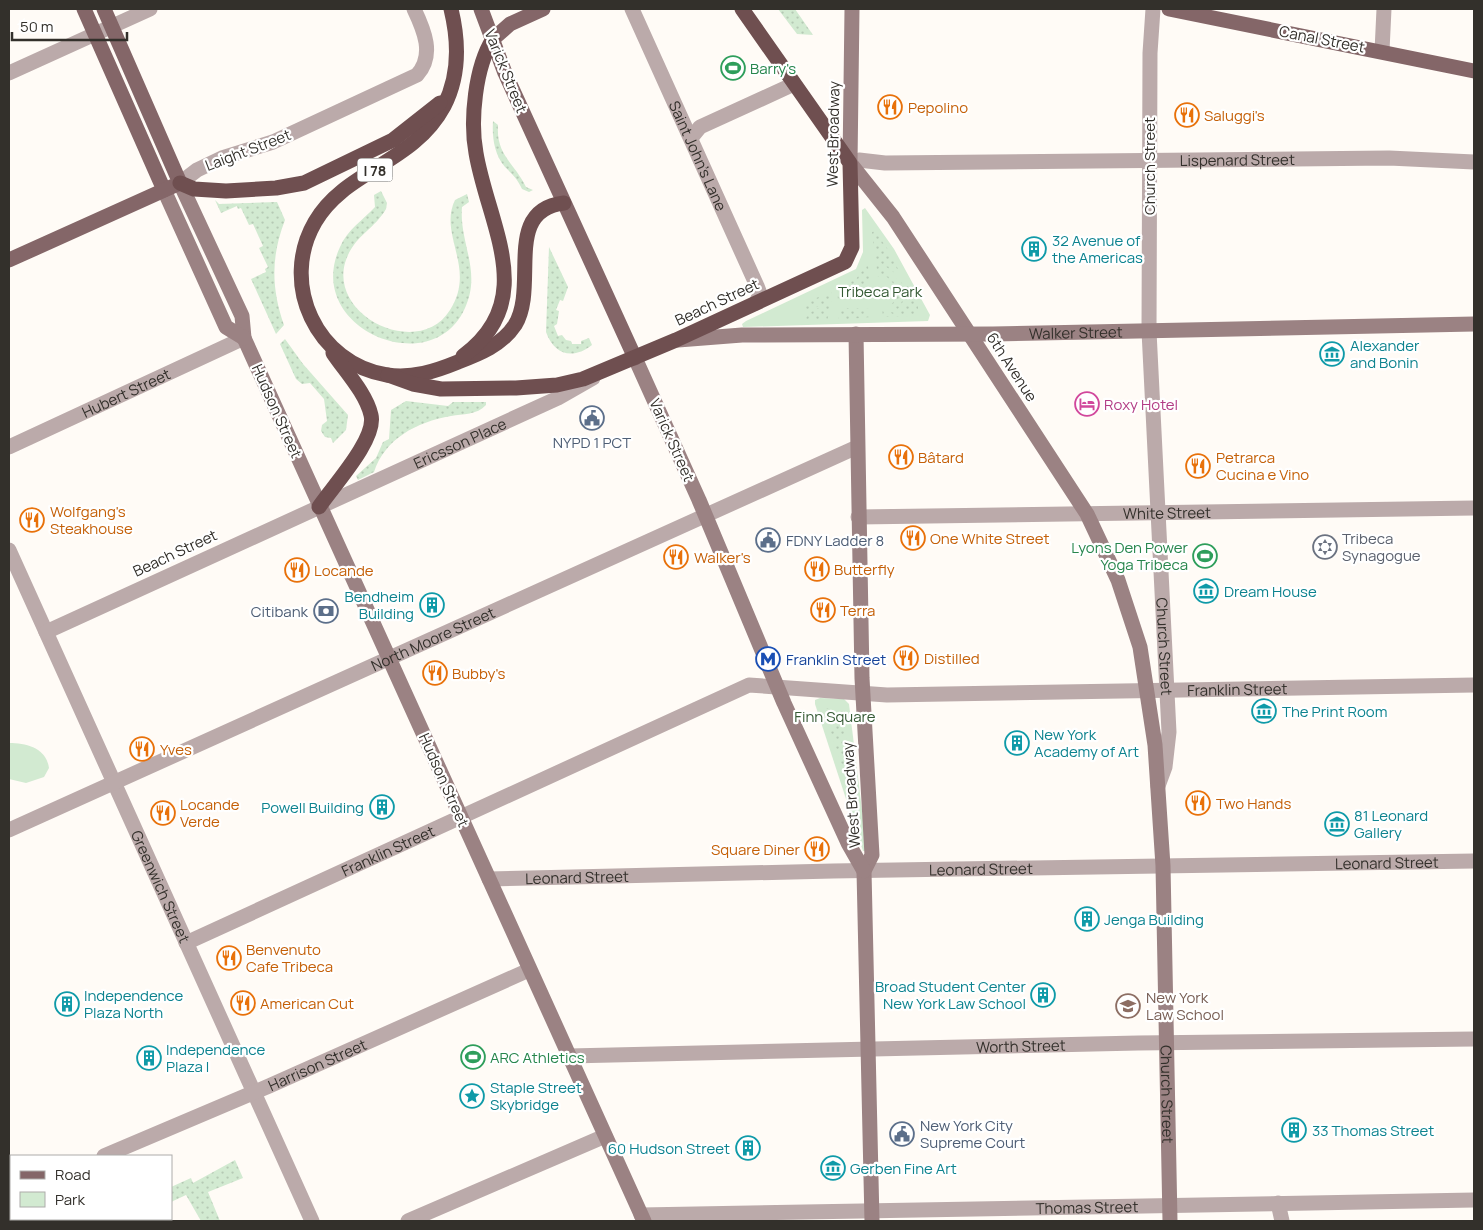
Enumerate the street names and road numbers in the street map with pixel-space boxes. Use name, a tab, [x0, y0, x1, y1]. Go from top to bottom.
street label: Canal Street	[1277, 20, 1367, 58]
street label: Varick Street	[480, 26, 532, 116]
street label: West Broadway	[822, 81, 844, 187]
street label: Saint John's Lane	[664, 97, 732, 214]
street label: Church Street	[1139, 117, 1160, 215]
street label: Laight Street	[202, 124, 294, 176]
street label: Lispenard Street	[1180, 148, 1295, 171]
road number: I 78	[358, 158, 392, 182]
street label: Beach Street	[672, 273, 762, 331]
street label: Walker Street	[1029, 321, 1123, 344]
street label: 6th Avenue	[982, 328, 1042, 406]
street label: Hudson Street	[247, 361, 307, 461]
street label: Hubert Street	[78, 363, 174, 422]
street label: Varick Street	[644, 395, 700, 485]
street label: Ericsson Place	[410, 412, 510, 473]
street label: White Street	[1123, 501, 1211, 524]
street label: Beach Street	[130, 524, 220, 582]
street label: Church Street	[1152, 597, 1178, 696]
street label: North Moore Street	[367, 601, 498, 676]
street label: Franklin Street	[1187, 678, 1288, 700]
street label: Hudson Street	[414, 730, 474, 830]
street label: West Broadway	[837, 741, 865, 849]
street label: Franklin Street	[338, 820, 438, 881]
street label: Greenwich Street	[126, 827, 195, 946]
street label: Leonard Street	[1335, 851, 1439, 874]
street label: Leonard Street	[929, 857, 1033, 880]
street label: Leonard Street	[525, 865, 629, 889]
street label: Harrison Street	[265, 1033, 370, 1096]
street label: Worth Street	[976, 1034, 1066, 1057]
street label: Church Street	[1156, 1045, 1179, 1144]
street label: Thomas Street	[1035, 1196, 1139, 1218]

